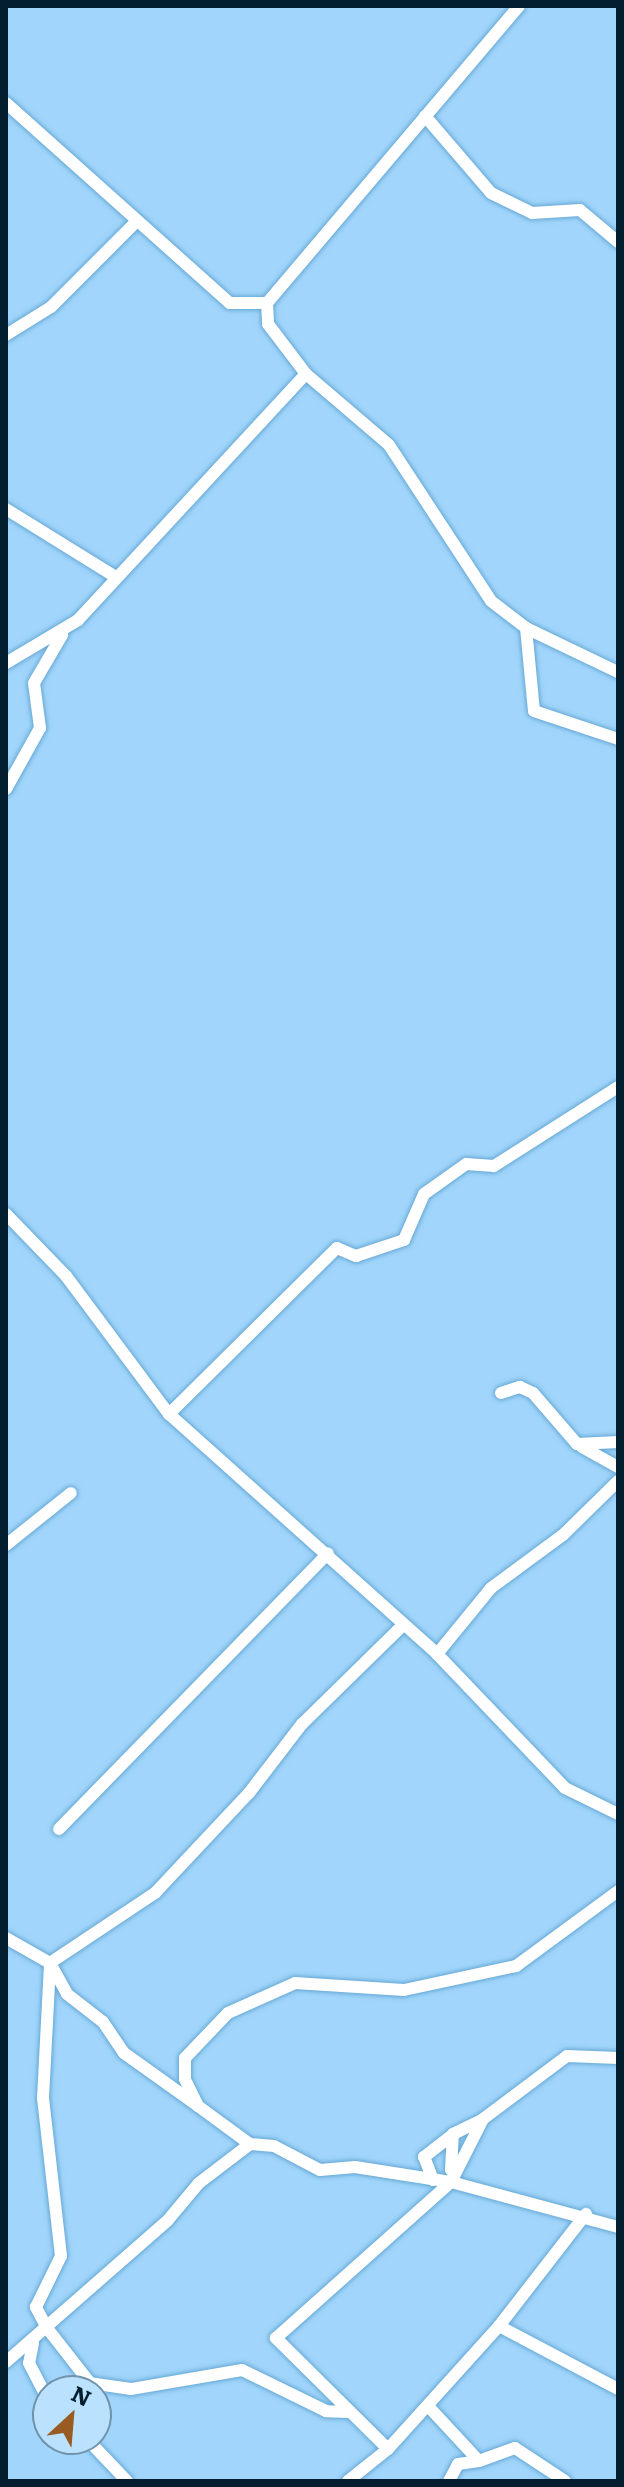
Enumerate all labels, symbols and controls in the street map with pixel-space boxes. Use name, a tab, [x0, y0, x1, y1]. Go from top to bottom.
north arrow	[32, 2375, 112, 2455]
text: N	[66, 2376, 97, 2414]

